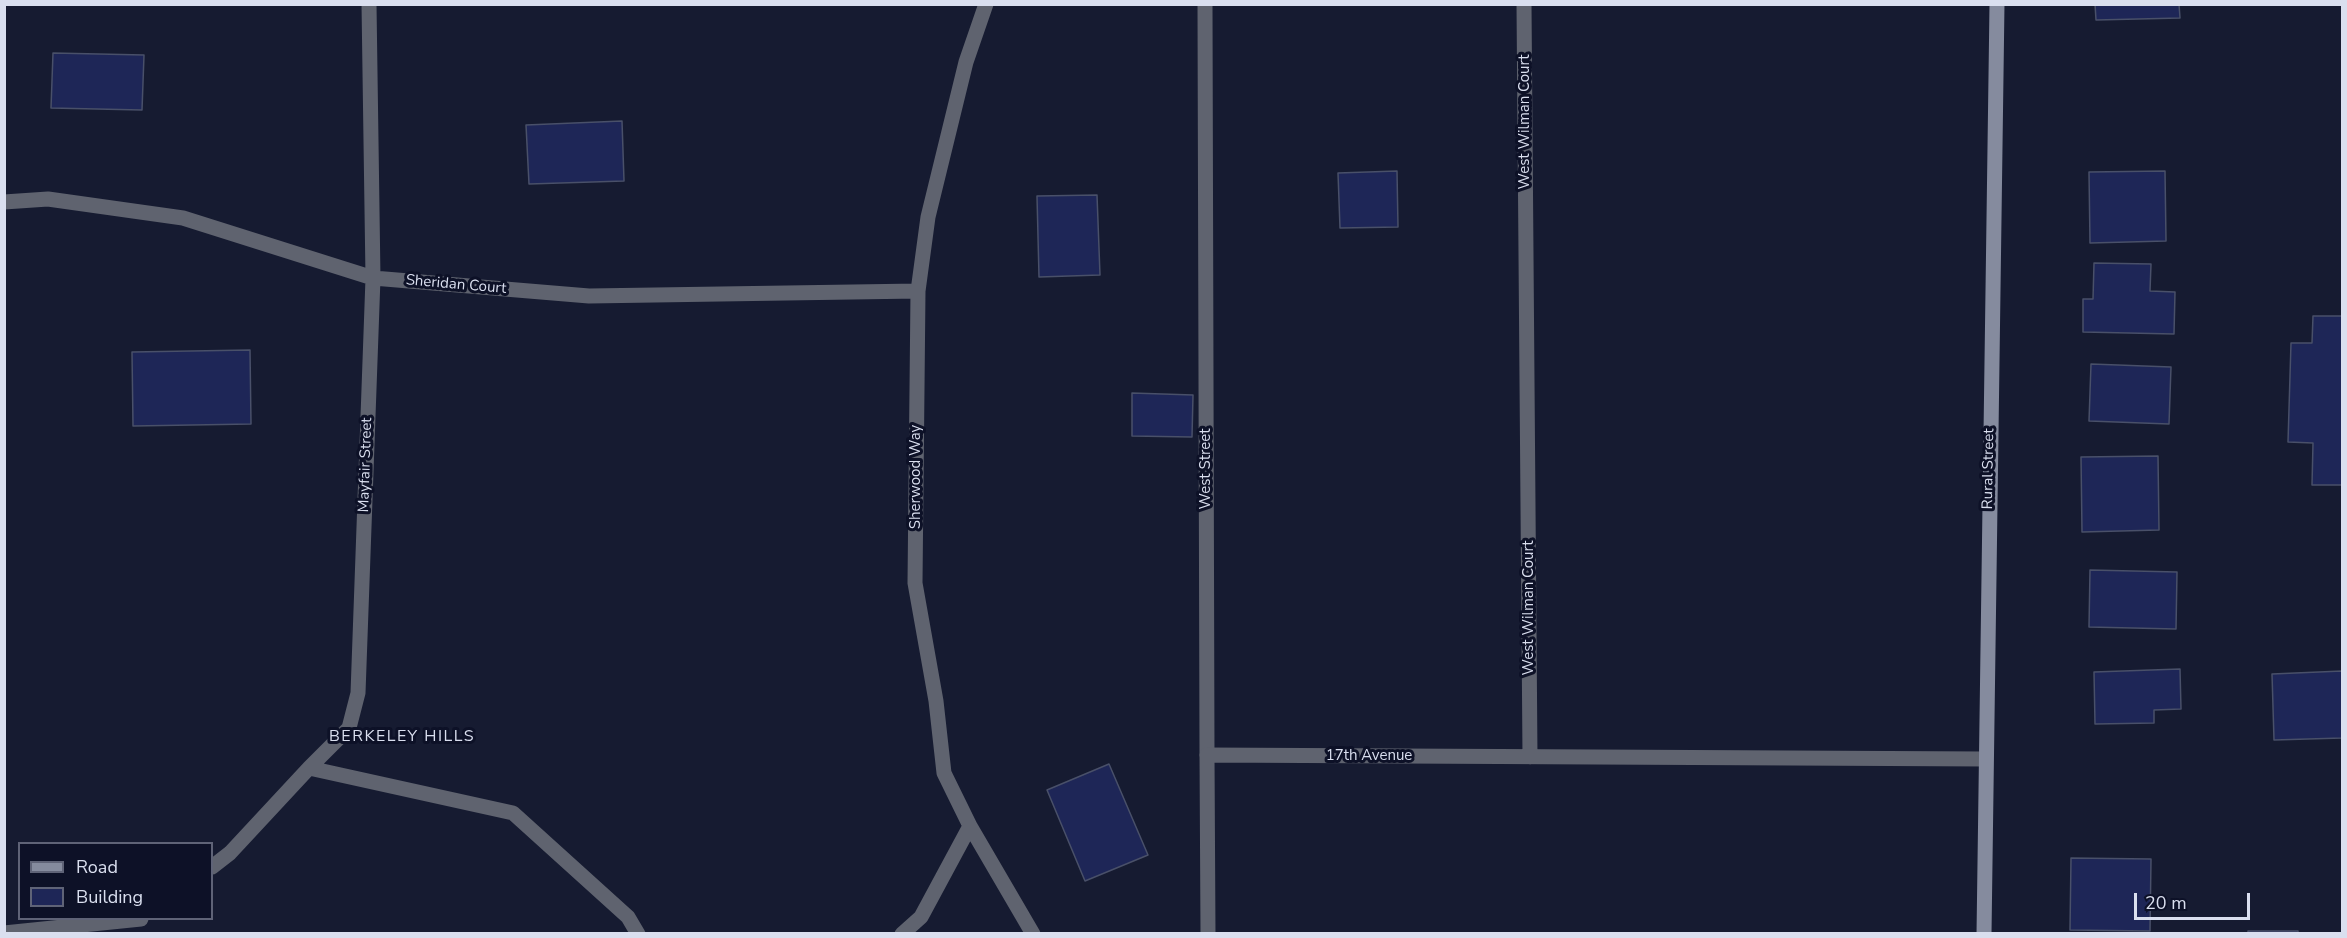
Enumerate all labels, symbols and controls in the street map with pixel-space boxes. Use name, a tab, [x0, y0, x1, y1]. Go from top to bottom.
street label: West Wilman Court	[1516, 55, 1534, 189]
street label: Sheridan Court	[405, 272, 507, 298]
street label: Mayfair Street	[355, 417, 377, 513]
street label: Sherwood Way	[907, 425, 925, 529]
street label: Rural Street	[1979, 428, 1999, 510]
street label: West Street	[1197, 429, 1215, 509]
street label: West Wilman Court	[1520, 541, 1538, 675]
district label: BERKELEY HILLS	[329, 727, 475, 747]
street label: 17th Avenue	[1326, 747, 1412, 765]
legend	[18, 842, 213, 920]
text: Road	[76, 855, 118, 879]
scale bar	[2137, 881, 2252, 919]
text: Building	[76, 885, 143, 909]
text: 20 m	[2145, 891, 2187, 915]

